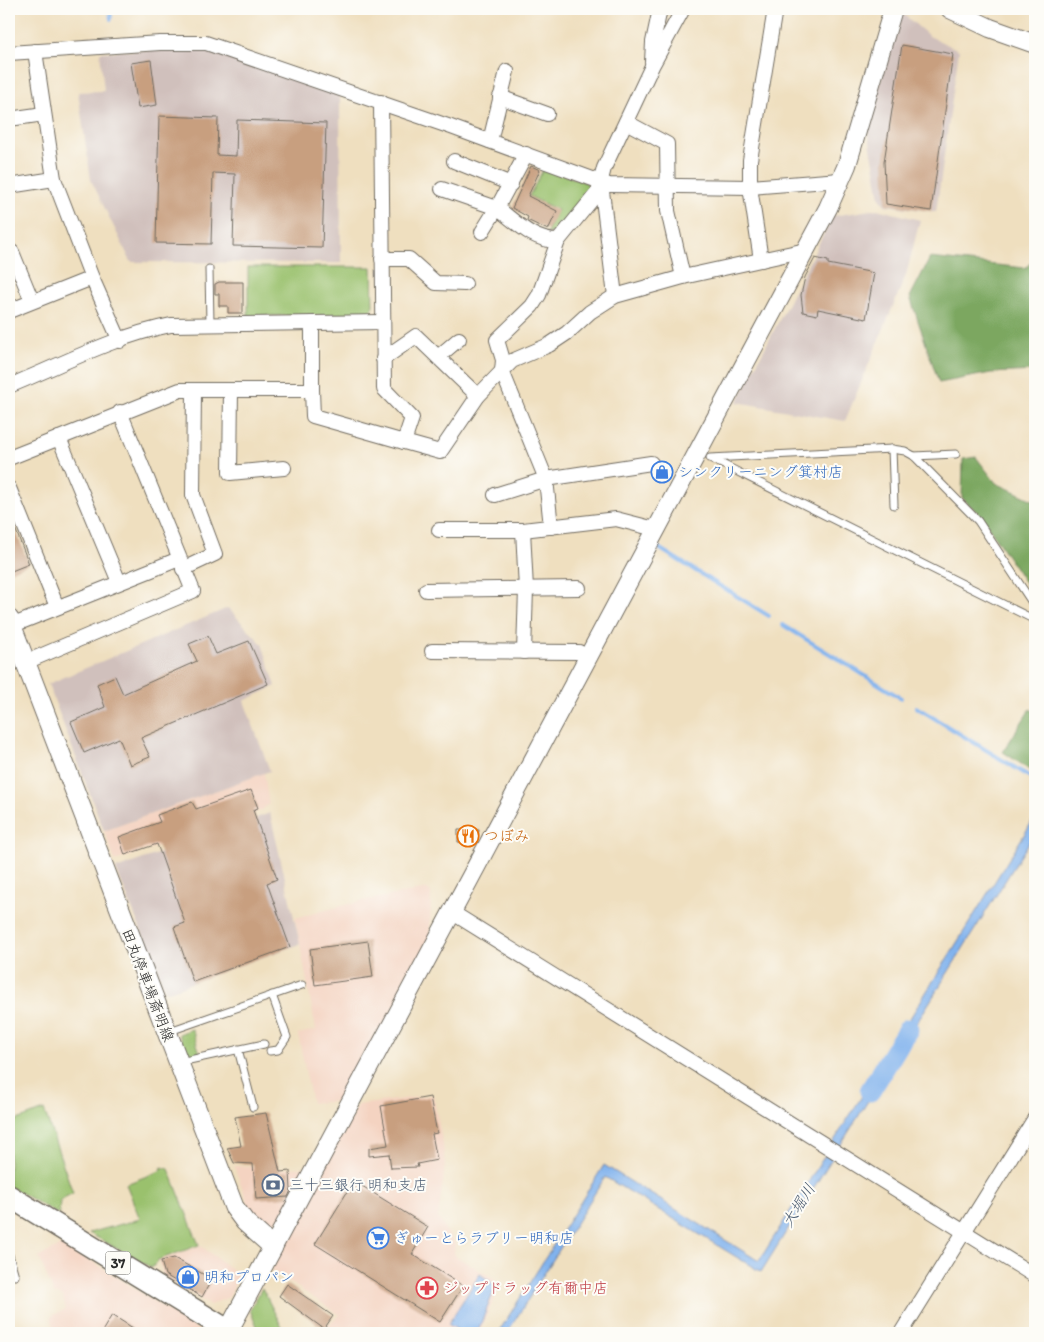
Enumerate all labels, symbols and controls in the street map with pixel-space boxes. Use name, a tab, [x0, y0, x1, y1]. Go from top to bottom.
shop icon: シンクリーニング箕村店	[650, 460, 674, 484]
place label: シンクリーニング箕村店	[678, 463, 843, 481]
restaurant icon: つぼみ	[456, 824, 480, 848]
place label: つぼみ	[484, 827, 529, 845]
street label: 田丸停車場斎明線	[118, 926, 178, 1044]
bank icon: 三十三銀行 明和支店	[261, 1173, 285, 1197]
place label: 三十三銀行 明和支店	[289, 1176, 427, 1194]
water label: 大堀川	[778, 1180, 819, 1231]
supermarket icon: ぎゅーとらラブリー明和店	[366, 1226, 390, 1250]
place label: ぎゅーとらラブリー明和店	[394, 1229, 574, 1247]
road number: 37	[106, 1252, 130, 1274]
shop icon: 明和プロパン	[176, 1265, 200, 1289]
place label: 明和プロパン	[204, 1268, 294, 1286]
pharmacy icon: ジップドラッグ有爾中店	[415, 1276, 439, 1300]
place label: ジップドラッグ有爾中店	[443, 1279, 608, 1297]

